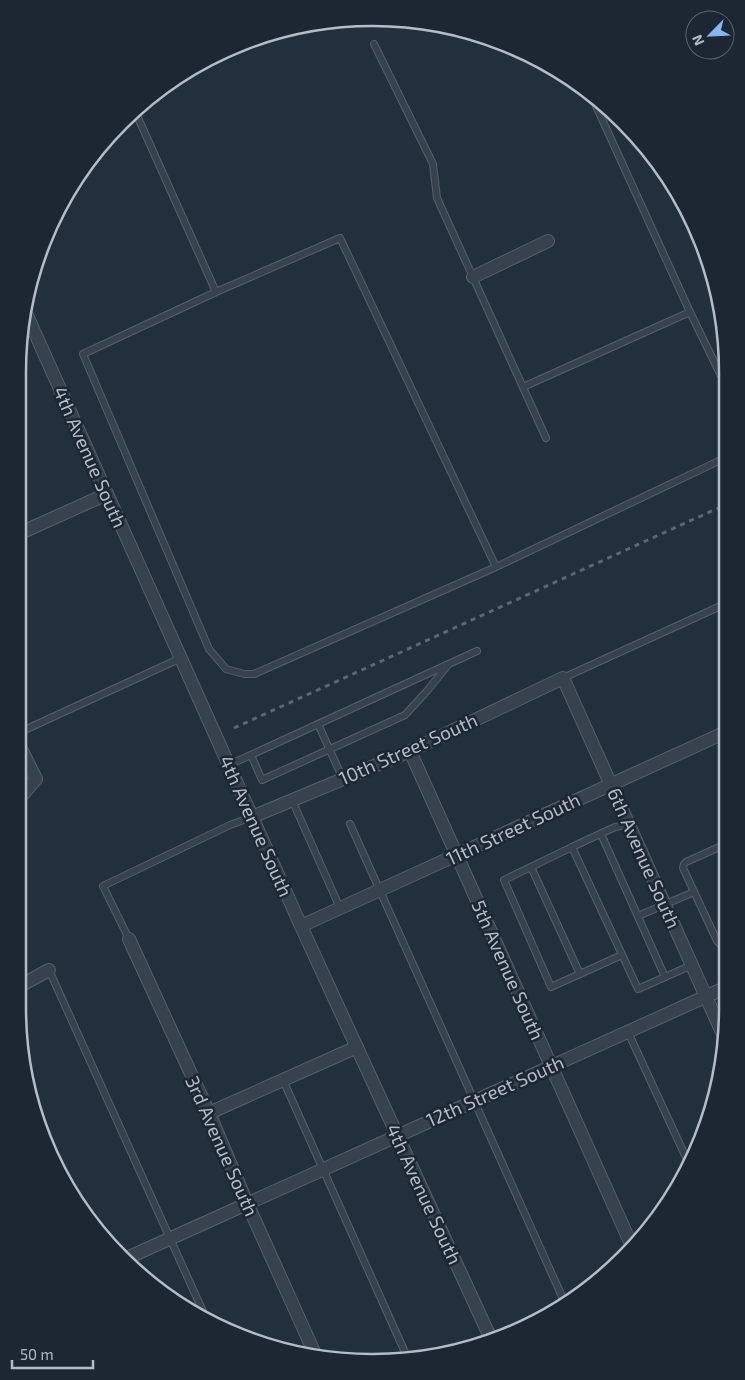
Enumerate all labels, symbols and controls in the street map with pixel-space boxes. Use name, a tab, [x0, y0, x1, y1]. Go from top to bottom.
north arrow	[685, 10, 735, 60]
text: N	[688, 32, 707, 49]
street label: 4th Avenue South	[49, 383, 132, 531]
street label: 10th Street South	[335, 708, 481, 789]
street label: 4th Avenue South	[215, 752, 298, 900]
street label: 6th Avenue South	[603, 784, 686, 932]
street label: 11th Street South	[442, 787, 583, 870]
street label: 5th Avenue South	[467, 896, 550, 1043]
street label: 12th Street South	[422, 1050, 567, 1131]
street label: 3rd Avenue South	[181, 1072, 264, 1220]
street label: 4th Avenue South	[382, 1120, 467, 1268]
scale bar	[12, 1338, 94, 1370]
text: 50 m	[20, 1345, 54, 1363]

